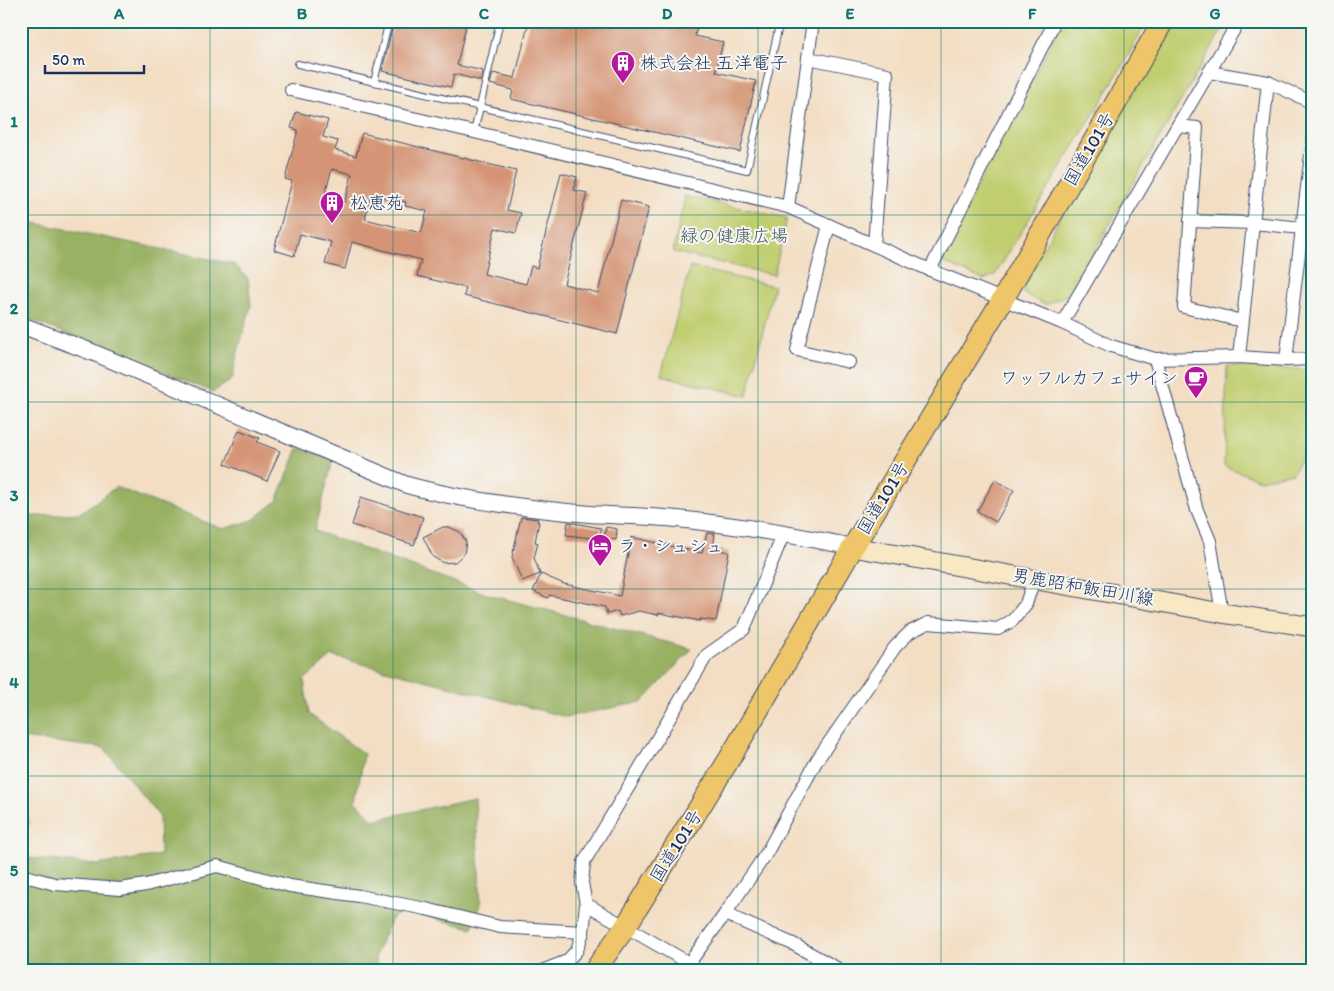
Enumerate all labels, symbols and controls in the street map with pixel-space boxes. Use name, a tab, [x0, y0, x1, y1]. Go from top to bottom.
text: A	[113, 4, 125, 23]
text: B	[297, 4, 308, 23]
text: C	[479, 4, 490, 23]
text: D	[662, 4, 673, 23]
text: E	[846, 4, 855, 23]
text: F	[1028, 4, 1037, 23]
text: G	[1209, 4, 1221, 23]
scale bar	[45, 42, 144, 74]
building icon: 株式会社 五洋電子	[610, 50, 636, 84]
text: 50 m	[52, 51, 85, 69]
place label: 株式会社 五洋電子	[640, 52, 788, 74]
street label: 国道101号	[1059, 108, 1119, 190]
text: 1	[10, 112, 18, 131]
building icon: 松恵苑	[319, 190, 345, 224]
place label: 松恵苑	[350, 192, 404, 214]
park label: 緑の健康広場	[680, 225, 788, 247]
text: 2	[10, 299, 19, 318]
cafe icon: ワッフルカフェサイン	[1183, 365, 1209, 399]
place label: ワッフルカフェサイン	[1000, 367, 1178, 389]
street label: 国道101号	[853, 457, 913, 539]
text: 3	[10, 486, 19, 505]
hotel icon: ラ・シュシュ	[587, 533, 613, 567]
place label: ラ・シュシュ	[618, 535, 724, 557]
street label: 男鹿昭和飯田川線	[1010, 564, 1156, 610]
text: 4	[9, 673, 19, 692]
street label: 国道101号	[645, 805, 707, 887]
text: 5	[10, 861, 19, 880]

